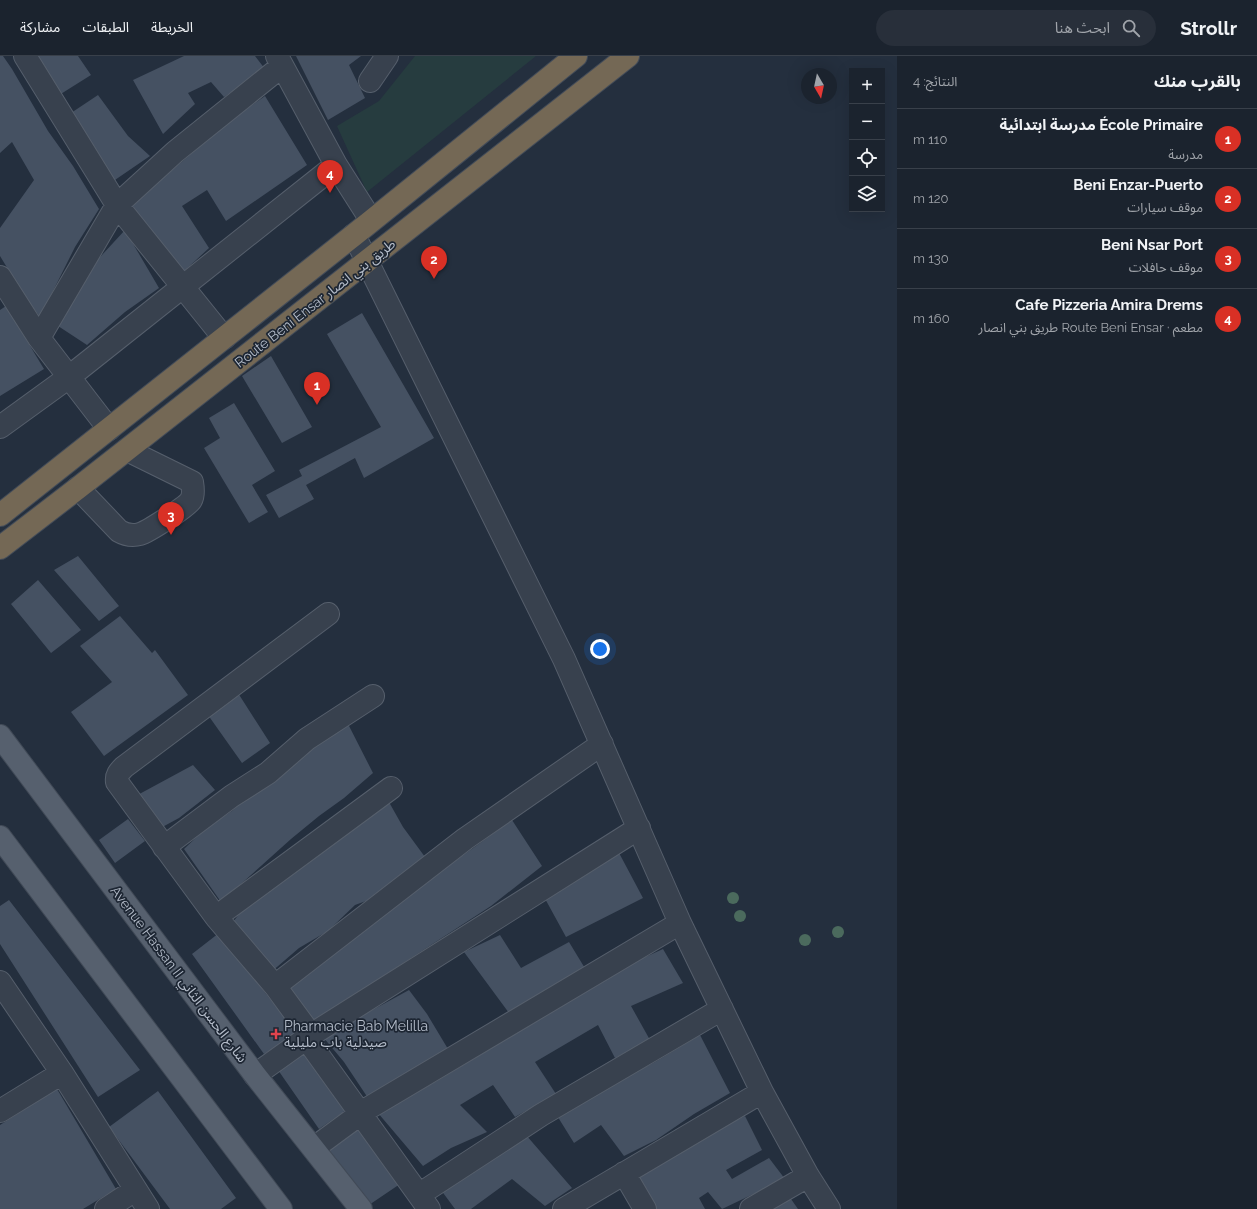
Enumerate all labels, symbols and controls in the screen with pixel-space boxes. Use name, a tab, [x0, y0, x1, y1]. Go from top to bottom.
search box	[876, 10, 1156, 46]
icon: search	[1120, 17, 1142, 39]
text: Strollr	[1180, 17, 1237, 39]
text: مشاركة	[20, 19, 60, 35]
text: الطبقات	[82, 19, 129, 35]
text: الخريطة	[151, 19, 193, 35]
text: ابحث هنا	[1055, 19, 1110, 37]
north arrow	[801, 68, 837, 104]
map controls	[849, 68, 885, 212]
button: +	[849, 68, 885, 104]
text: بالقرب منك	[1154, 71, 1241, 91]
text: النتائج: 4	[913, 74, 957, 89]
button: −	[849, 104, 885, 140]
text: École Primaire مدرسة ابتدائية	[1000, 116, 1203, 134]
text: 110 m	[913, 132, 947, 147]
text: 1	[1225, 132, 1231, 147]
button: locate	[849, 140, 885, 176]
text: مدرسة	[1168, 147, 1203, 162]
pin: 4	[317, 160, 343, 193]
button: layers	[849, 176, 885, 212]
text: Beni Enzar-Puerto	[1073, 176, 1203, 194]
text: 120 m	[913, 191, 949, 206]
text: 2	[1224, 191, 1232, 206]
text: موقف سيارات	[1127, 200, 1203, 215]
street label: Route Beni Ensar طريق بني انصار	[232, 235, 400, 373]
text: Beni Nsar Port	[1101, 236, 1203, 254]
pin: 2	[421, 246, 447, 279]
text: 130 m	[913, 251, 949, 266]
text: 3	[1224, 251, 1232, 266]
text: موقف حافلات	[1129, 260, 1203, 275]
text: Cafe Pizzeria Amira Drems	[1015, 296, 1203, 314]
text: 160 m	[913, 311, 950, 326]
text: 4	[1224, 311, 1232, 326]
text: مطعم · Route Beni Ensar طريق بني انصار	[979, 320, 1203, 335]
pin: 1	[304, 372, 330, 405]
pin: 3	[158, 502, 184, 535]
your location	[590, 639, 610, 659]
street label: Avenue Hassan II شارع الحسن الثاني	[105, 883, 251, 1067]
place label: Pharmacie Bab Melilla صيدلية باب مليلية	[284, 1018, 428, 1050]
marker: Pharmacie Bab Melilla صيدلية باب مليلية	[271, 1029, 281, 1039]

